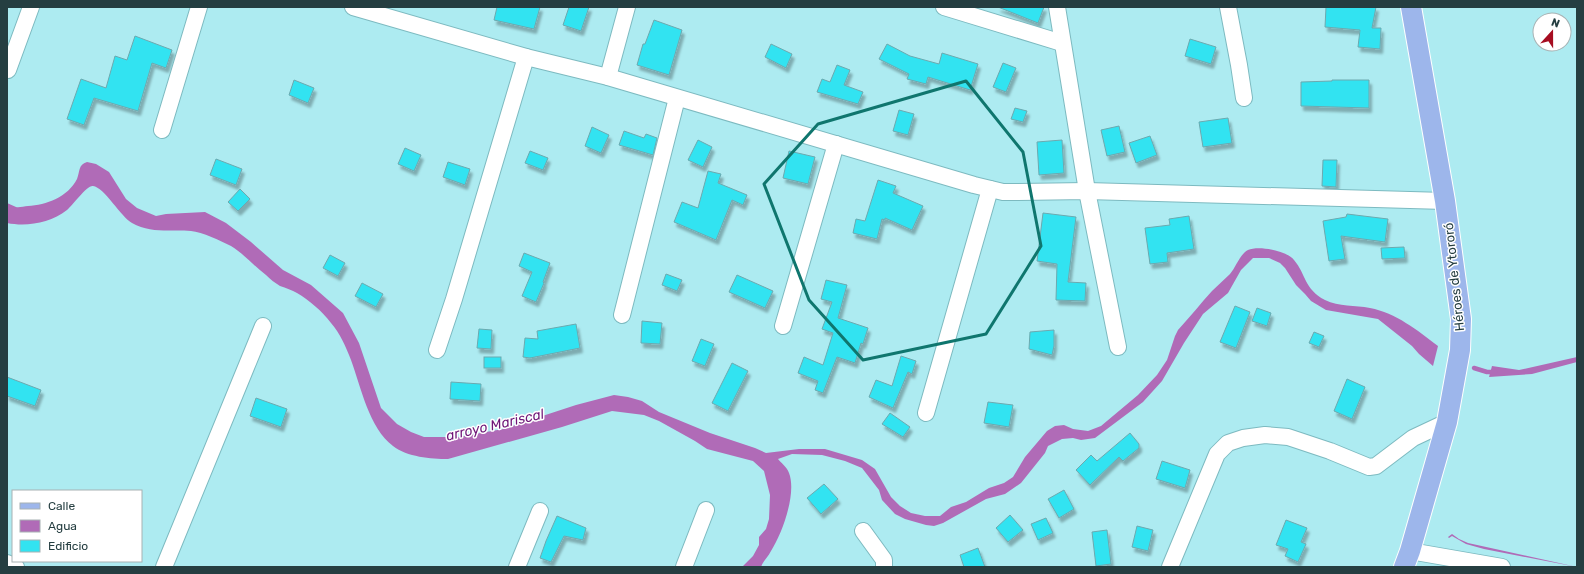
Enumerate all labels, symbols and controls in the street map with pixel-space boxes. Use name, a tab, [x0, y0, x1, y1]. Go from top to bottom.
north arrow	[1532, 12, 1572, 52]
text: N	[1549, 16, 1562, 31]
street label: Héroes de Ytororó	[1441, 222, 1467, 332]
water label: arroyo Mariscal	[444, 405, 546, 445]
legend	[12, 490, 142, 562]
text: Calle	[48, 499, 75, 513]
text: Agua	[48, 519, 77, 533]
text: Edificio	[48, 539, 88, 553]

